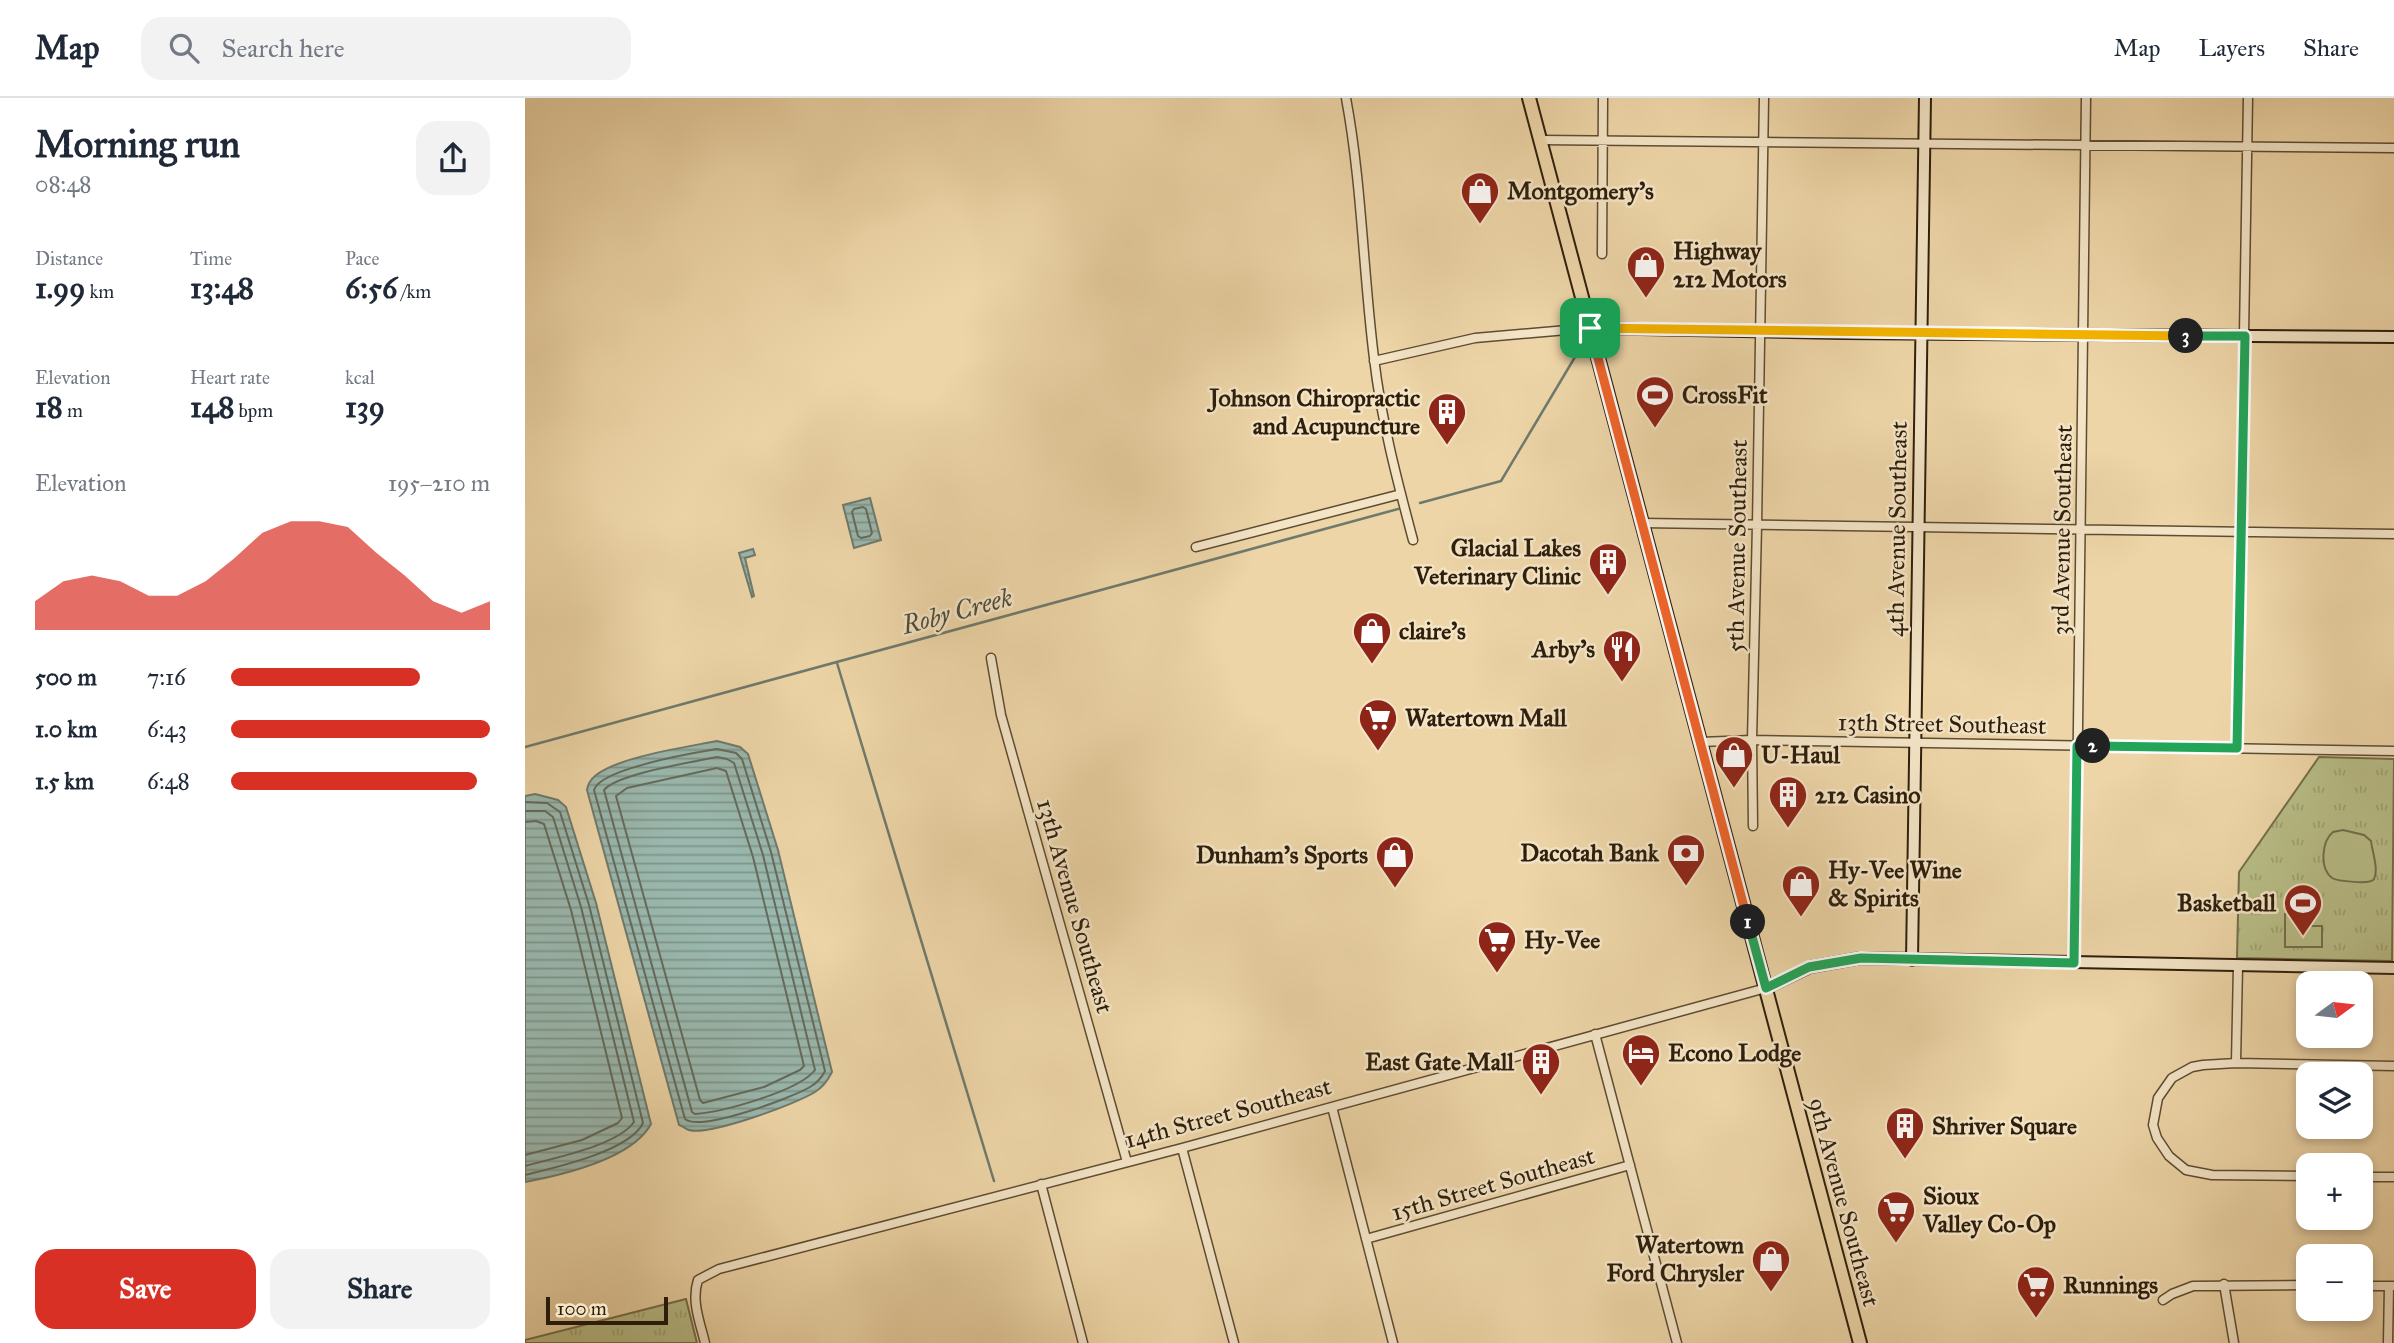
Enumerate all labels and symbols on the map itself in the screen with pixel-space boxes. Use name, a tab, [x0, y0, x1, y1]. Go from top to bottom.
shop icon: Montgomery's	[1459, 170, 1501, 225]
place label: Montgomery's	[1507, 176, 1654, 206]
place label: Highway 212 Motors	[1673, 236, 1787, 294]
shop icon: Highway 212 Motors	[1625, 244, 1667, 299]
pin	[1560, 298, 1620, 358]
pin: 3	[2169, 318, 2203, 354]
sports icon: CrossFit	[1634, 374, 1676, 429]
place label: CrossFit	[1682, 380, 1768, 410]
place label: Johnson Chiropractic and Acupuncture	[1206, 383, 1420, 441]
building icon: Johnson Chiropractic and Acupuncture	[1426, 391, 1468, 446]
street label: 4th Avenue Southeast	[1880, 420, 1914, 637]
street label: 3rd Avenue Southeast	[2045, 424, 2079, 636]
street label: 5th Avenue Southeast	[1720, 439, 1754, 653]
place label: Glacial Lakes Veterinary Clinic	[1413, 533, 1581, 591]
building icon: Glacial Lakes Veterinary Clinic	[1587, 541, 1629, 596]
water label: Roby Creek	[897, 581, 1016, 641]
shop icon: claire's	[1351, 610, 1393, 665]
place label: claire's	[1399, 616, 1466, 646]
restaurant icon: Arby's	[1601, 628, 1643, 683]
place label: Arby's	[1530, 634, 1595, 664]
supermarket icon: Watertown Mall	[1357, 697, 1399, 752]
place label: Watertown Mall	[1405, 703, 1567, 733]
street label: 13th Street Southeast	[1837, 707, 2047, 741]
pin: 2	[2075, 728, 2111, 764]
shop icon: U-Haul	[1713, 734, 1755, 789]
place label: U-Haul	[1761, 740, 1840, 770]
building icon: 212 Casino	[1767, 774, 1809, 829]
place label: 212 Casino	[1815, 780, 1920, 810]
street label: 13th Avenue Southeast	[1030, 795, 1120, 1017]
bank icon: Dacotah Bank	[1665, 832, 1707, 887]
shop icon: Dunham's Sports	[1374, 834, 1416, 889]
place label: Dacotah Bank	[1520, 838, 1660, 868]
place label: Dunham's Sports	[1196, 840, 1368, 870]
place label: Hy-Vee Wine & Spirits	[1828, 855, 1962, 913]
shop icon: Hy-Vee Wine & Spirits	[1780, 863, 1822, 918]
sports icon: Basketball	[2282, 882, 2324, 937]
place label: Basketball	[2177, 888, 2276, 918]
pin: 1	[1731, 904, 1765, 940]
supermarket icon: Hy-Vee	[1476, 919, 1518, 974]
place label: Hy-Vee	[1524, 925, 1600, 955]
north arrow	[2296, 971, 2373, 1048]
hotel icon: Econo Lodge	[1620, 1032, 1662, 1087]
place label: Econo Lodge	[1668, 1038, 1801, 1068]
building icon: East Gate Mall	[1520, 1041, 1562, 1096]
place label: East Gate Mall	[1365, 1047, 1515, 1077]
street label: 14th Street Southeast	[1121, 1071, 1335, 1155]
street label: 9th Avenue Southeast	[1802, 1094, 1886, 1310]
building icon: Shriver Square	[1884, 1105, 1926, 1160]
place label: Shriver Square	[1932, 1111, 2077, 1141]
street label: 15th Street Southeast	[1388, 1140, 1599, 1227]
place label: Sioux Valley Co-Op	[1922, 1181, 2056, 1239]
supermarket icon: Sioux Valley Co-Op	[1875, 1189, 1917, 1244]
place label: Watertown Ford Chrysler	[1606, 1230, 1745, 1288]
shop icon: Watertown Ford Chrysler	[1750, 1238, 1792, 1293]
supermarket icon: Runnings	[2015, 1264, 2057, 1319]
place label: Runnings	[2063, 1270, 2158, 1300]
scale bar	[546, 1294, 669, 1326]

